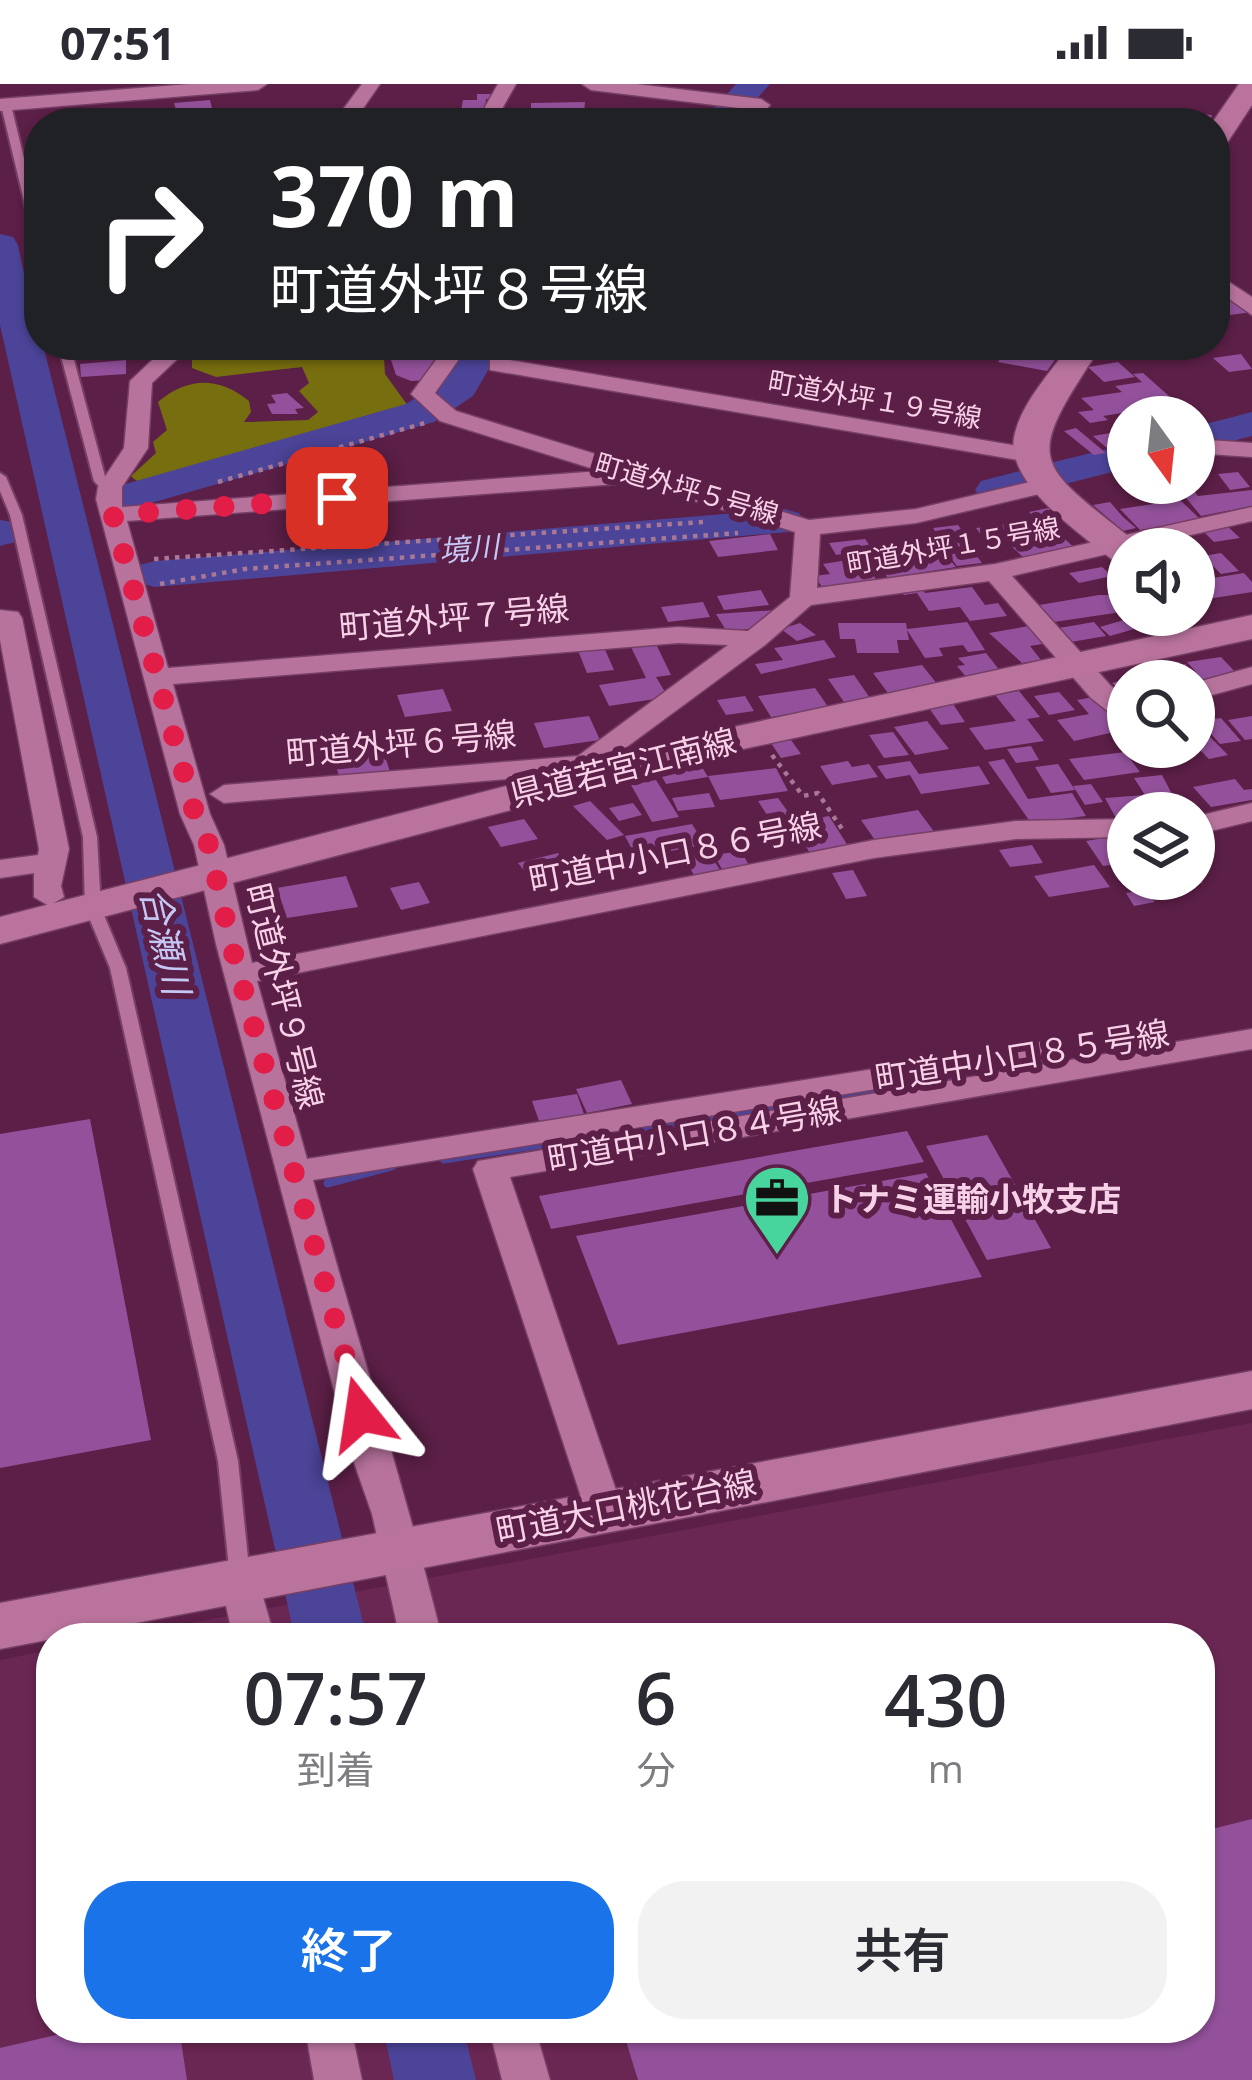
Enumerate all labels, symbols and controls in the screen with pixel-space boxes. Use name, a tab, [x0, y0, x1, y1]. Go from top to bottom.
text: 07:51	[60, 12, 176, 73]
text: 370 m	[270, 137, 518, 252]
icon: right	[72, 156, 228, 312]
text: 町道外坪８号線	[270, 251, 648, 325]
street label: 町道外坪１９号線	[765, 362, 985, 436]
north arrow	[1107, 396, 1215, 504]
map controls	[1107, 396, 1215, 900]
street label: 町道外坪５号線	[591, 444, 783, 532]
pin	[286, 447, 388, 549]
icon: arrive	[304, 465, 370, 531]
street label: 町道外坪１５号線	[843, 508, 1063, 582]
water label: 境川	[437, 525, 504, 571]
button: sound	[1107, 528, 1215, 636]
street label: 町道外坪７号線	[337, 585, 571, 649]
button: search	[1107, 660, 1215, 768]
street label: 町道外坪６号線	[284, 711, 518, 775]
street label: 県道若宮江南線	[505, 717, 741, 817]
button: layers	[1107, 792, 1215, 900]
street label: 町道中小口８６号線	[525, 802, 825, 902]
street label: 町道外坪９号線	[235, 878, 335, 1114]
water label: 合瀬川	[130, 883, 203, 1003]
street label: 町道中小口８５号線	[872, 1010, 1172, 1100]
street label: 町道中小口８４号線	[544, 1086, 844, 1182]
office icon: トナミ運輸小牧支店	[742, 1163, 812, 1257]
place label: トナミ運輸小牧支店	[824, 1176, 1121, 1221]
position arrow	[298, 1351, 424, 1477]
street label: 町道大口桃花台線	[492, 1459, 760, 1553]
text: 07:57	[243, 1648, 428, 1746]
text: 6	[635, 1648, 677, 1746]
text: 430	[884, 1650, 1008, 1748]
text: m	[928, 1741, 964, 1794]
text: 到着	[297, 1742, 375, 1795]
text: 分	[636, 1742, 675, 1795]
button: 終了	[84, 1881, 614, 2019]
button: 共有	[638, 1881, 1167, 2019]

